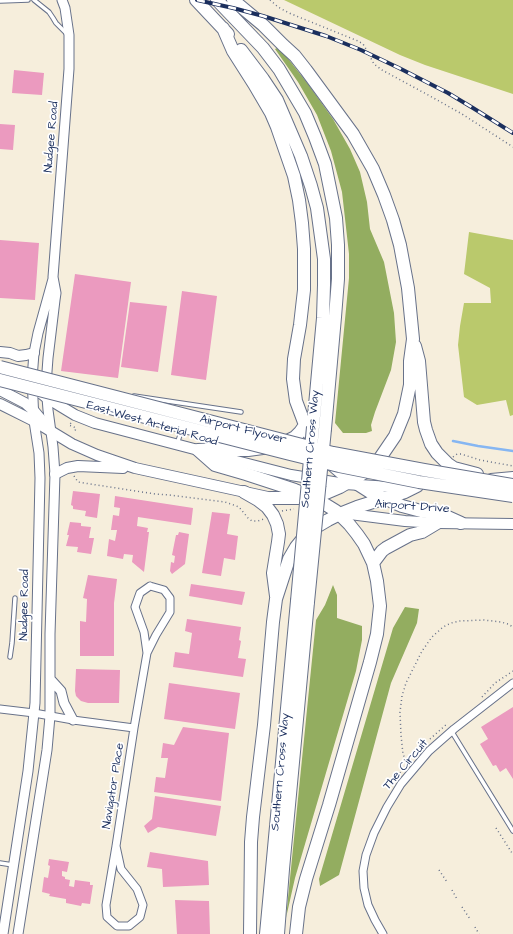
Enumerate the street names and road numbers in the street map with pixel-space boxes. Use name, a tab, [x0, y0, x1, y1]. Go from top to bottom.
street label: Nudgee Road	[42, 101, 62, 173]
street label: Southern Cross Way	[299, 390, 323, 508]
street label: East-West Arterial Road	[85, 398, 219, 450]
street label: Airport Flyover	[198, 412, 288, 448]
street label: Airport Drive	[374, 497, 450, 517]
street label: Nudgee Road	[17, 569, 33, 641]
street label: Southern Cross Way	[269, 713, 293, 831]
street label: The Circuit	[381, 737, 431, 793]
street label: Navigator Place	[100, 742, 128, 830]

